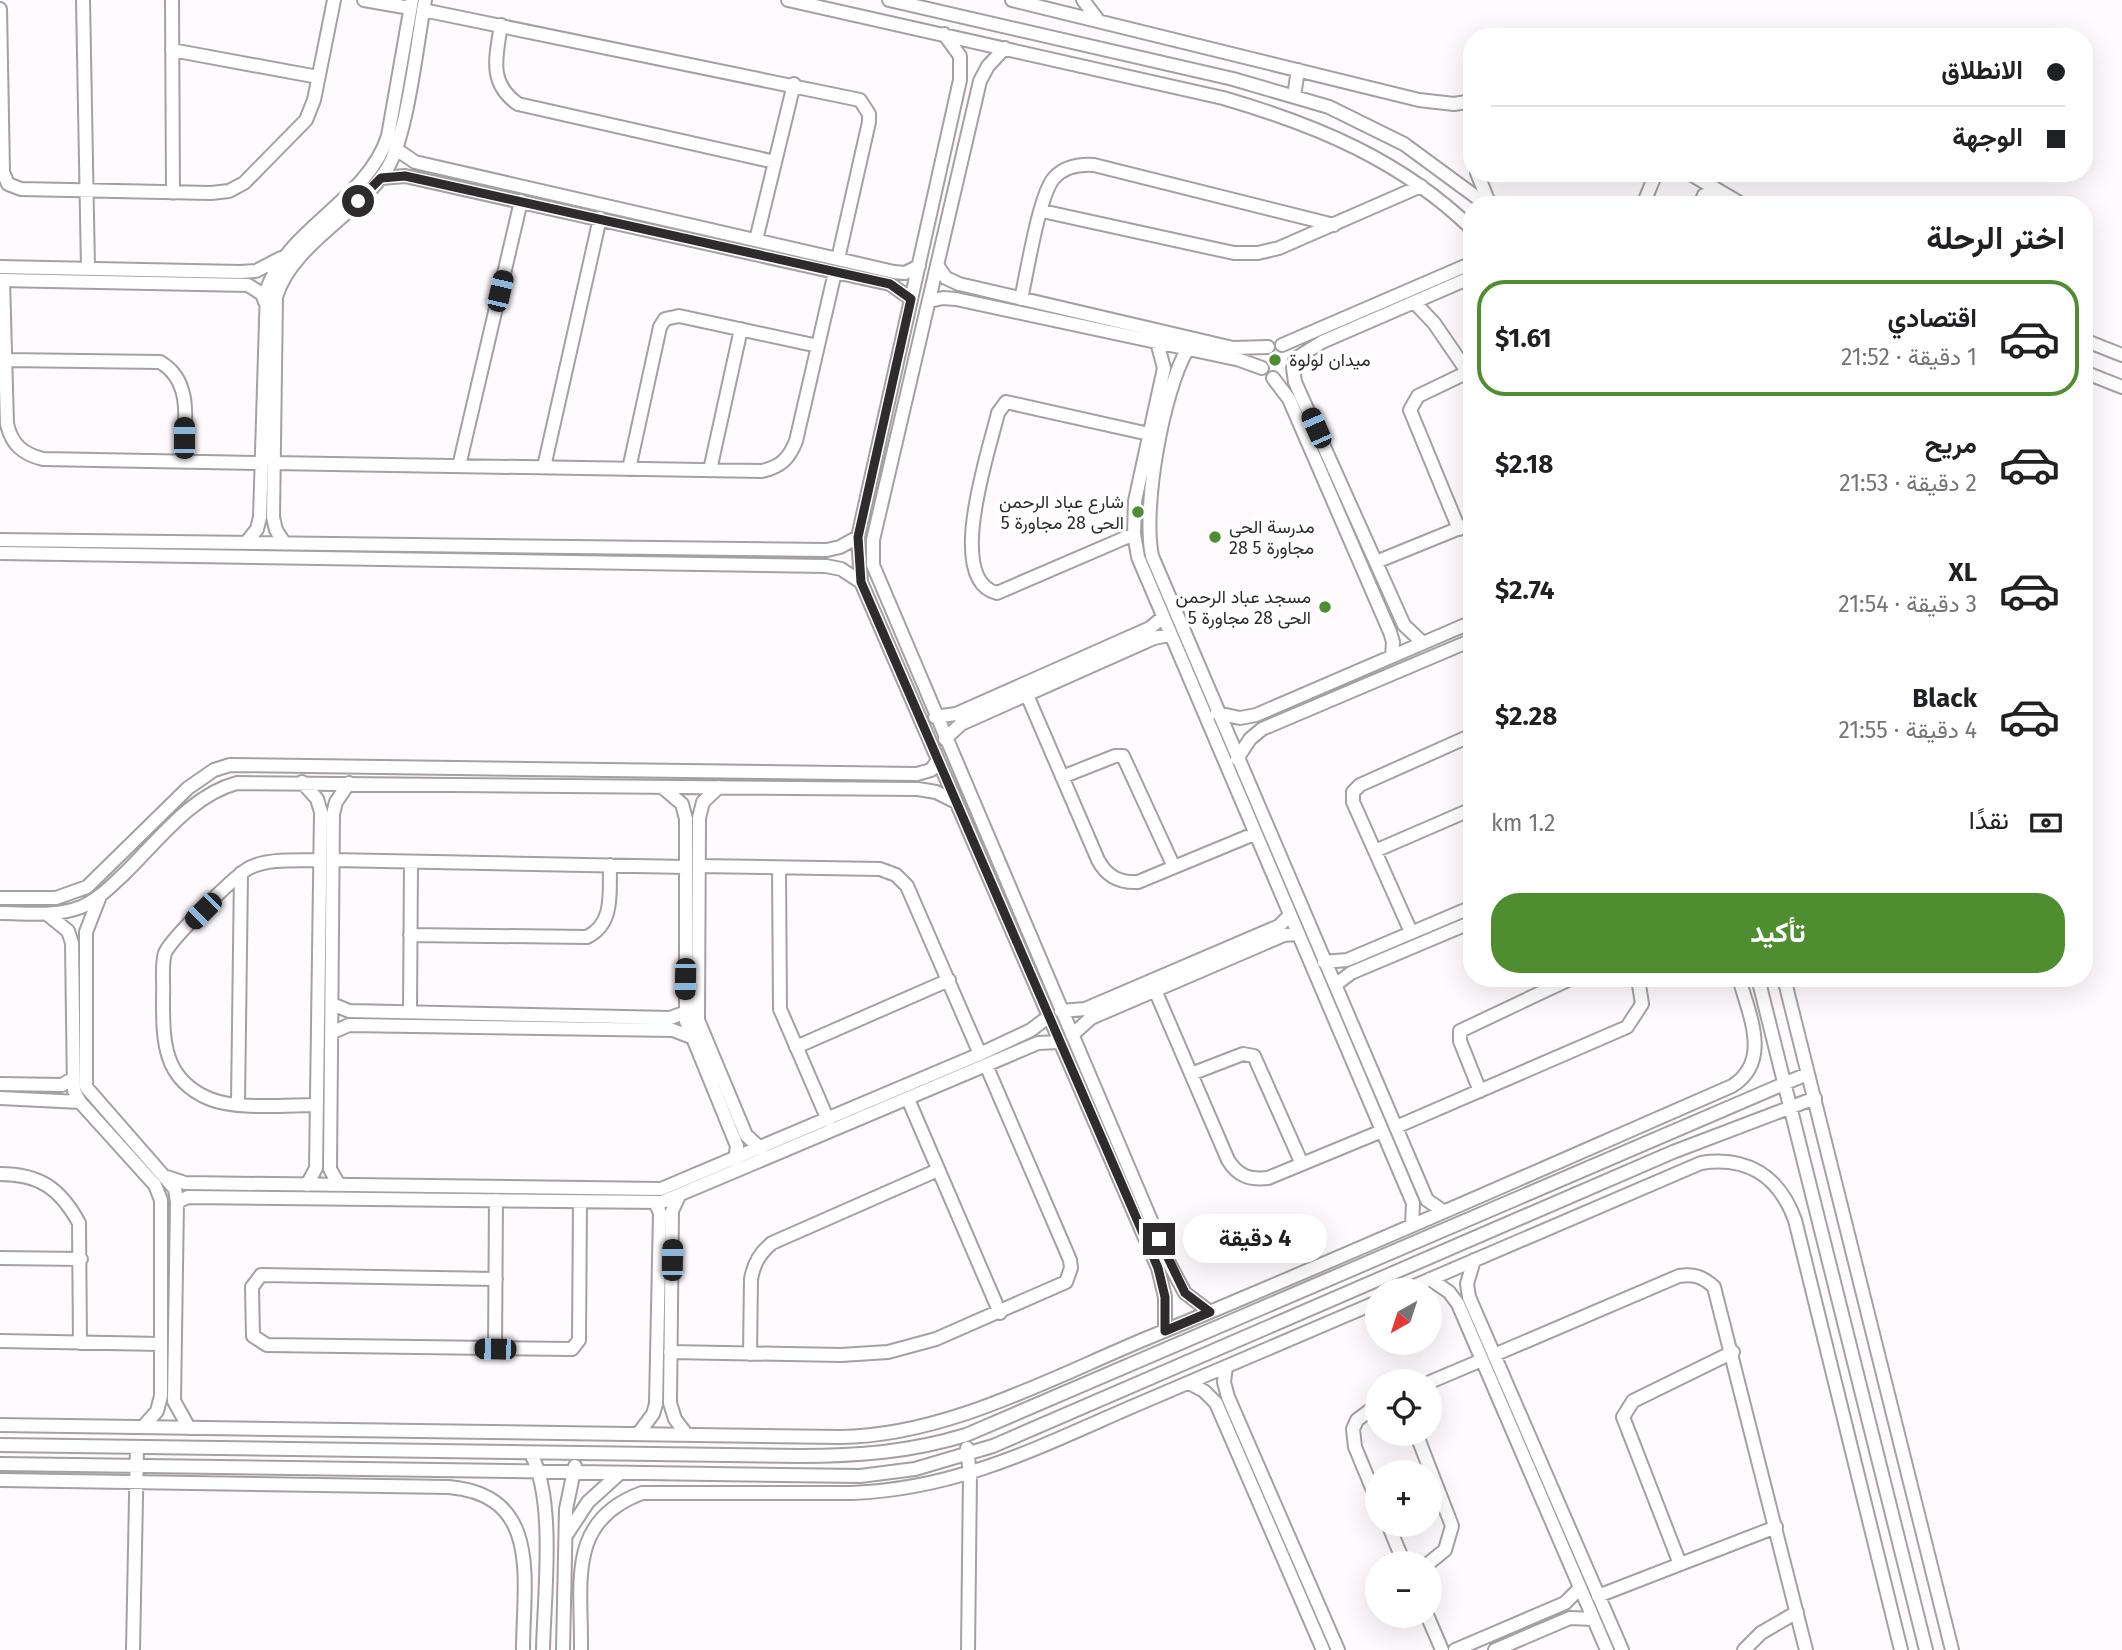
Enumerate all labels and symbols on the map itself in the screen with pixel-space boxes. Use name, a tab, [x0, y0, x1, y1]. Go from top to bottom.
route start	[342, 185, 374, 217]
car	[486, 268, 515, 314]
place label: ميدان لولوة	[1289, 349, 1371, 371]
marker: ميدان لولوة	[1267, 352, 1283, 368]
car	[1298, 405, 1335, 451]
car	[174, 417, 195, 459]
place label: شارع عباد الرحمن الحى 28 مجاورة 5	[999, 491, 1124, 534]
marker: شارع عباد الرحمن الحى 28 مجاورة 5	[1130, 504, 1146, 520]
place label: مدرسة الحى 28 مجاورة 5	[1229, 516, 1315, 559]
marker: مدرسة الحى 28 مجاورة 5	[1207, 529, 1223, 545]
place label: مسجد عباد الرحمن الحى 28 مجاورة 5	[1176, 586, 1311, 629]
marker: مسجد عباد الرحمن الحى 28 مجاورة 5	[1317, 599, 1333, 615]
car	[181, 889, 226, 933]
car	[675, 958, 696, 1000]
callout: 4 دقيقة	[1184, 1214, 1327, 1264]
route end	[1143, 1223, 1175, 1255]
car	[662, 1239, 683, 1281]
north arrow	[1365, 1278, 1442, 1354]
car	[474, 1338, 517, 1360]

